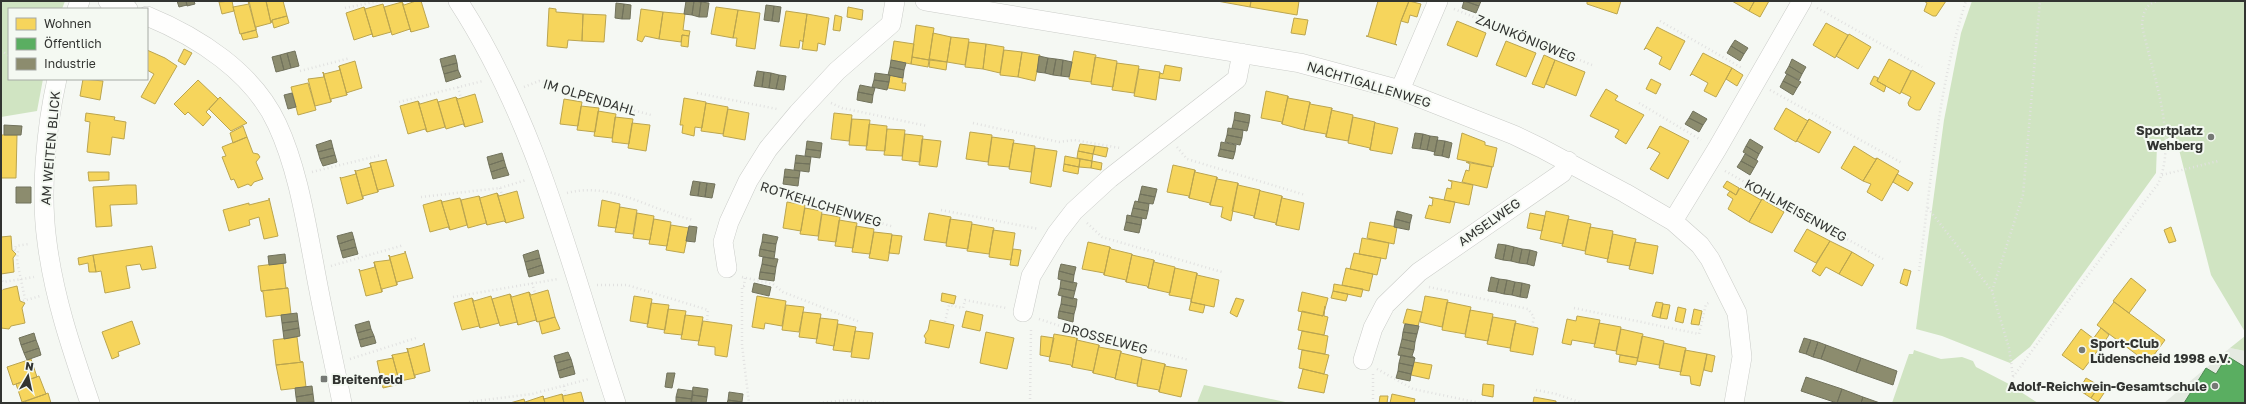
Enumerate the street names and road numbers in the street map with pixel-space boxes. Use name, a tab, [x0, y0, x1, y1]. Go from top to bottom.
street label: ZAUNKÖNIGWEG	[1474, 11, 1578, 65]
street label: NACHTIGALLENWEG	[1305, 57, 1433, 111]
street label: IM OLPENDAHL	[541, 75, 639, 119]
street label: AM WEITEN BLICK	[37, 90, 63, 206]
street label: KOHLMEISENWEG	[1742, 175, 1850, 245]
street label: ROTKEHLCHENWEG	[758, 178, 884, 230]
street label: AMSELWEG	[1455, 195, 1523, 249]
street label: DROSSELWEG	[1060, 319, 1150, 357]

